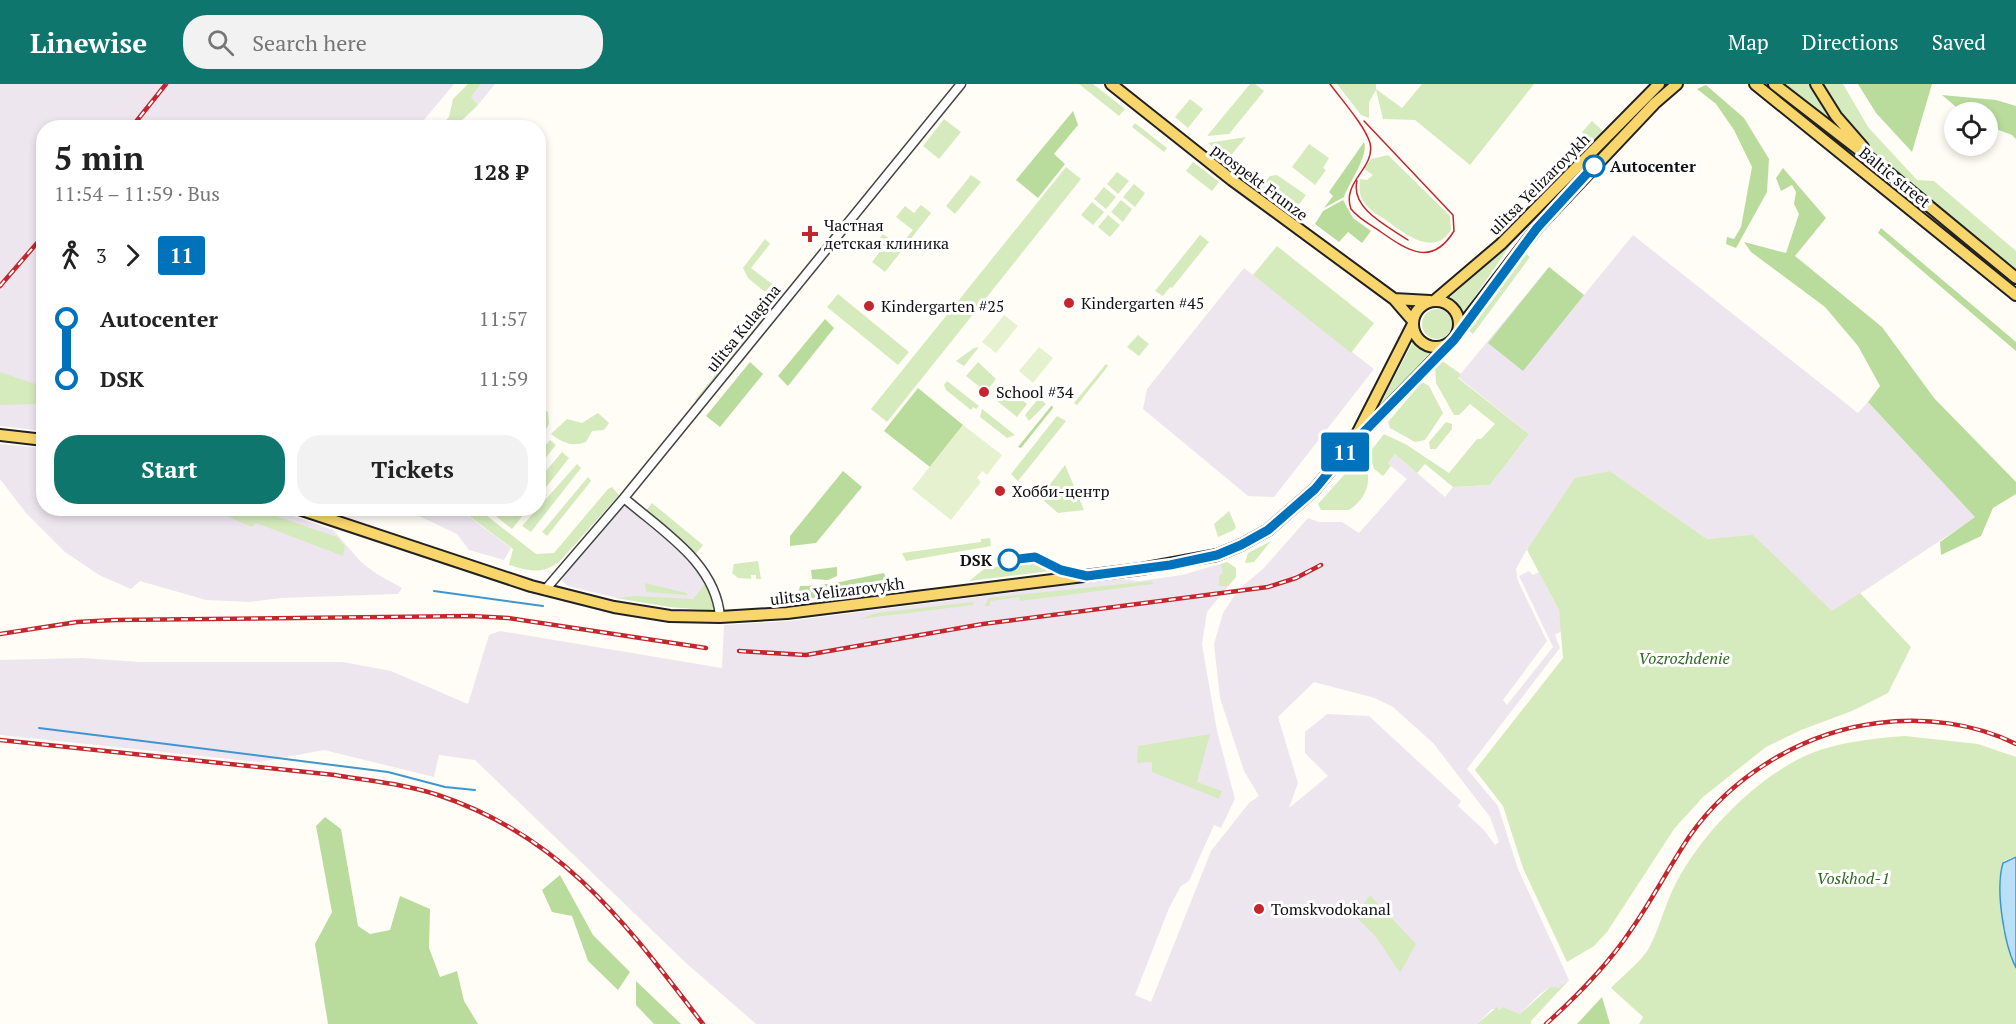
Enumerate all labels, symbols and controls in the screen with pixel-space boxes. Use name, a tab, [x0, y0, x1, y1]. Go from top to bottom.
search box	[183, 15, 603, 69]
text: Linewise	[30, 24, 147, 61]
icon: search	[204, 26, 237, 59]
text: Search here	[252, 28, 367, 57]
text: Map	[1728, 28, 1769, 56]
text: Directions	[1802, 28, 1899, 56]
text: Saved	[1932, 28, 1986, 56]
map controls	[1944, 102, 1998, 156]
button: locate	[1944, 102, 1998, 156]
street label: ulitsa Yelizarovykh	[1483, 128, 1595, 240]
text: 5 min	[54, 136, 144, 179]
street label: prospekt Frunze	[1207, 138, 1313, 226]
street label: Baltic street	[1855, 141, 1935, 213]
marker: Autocenter	[1583, 155, 1605, 177]
place label: Autocenter	[1610, 155, 1696, 177]
text: 128 ₽	[472, 157, 528, 186]
text: 11:54 – 11:59 · Bus	[54, 180, 220, 207]
place label: Частная детская клиника	[824, 214, 949, 254]
marker: Частная детская клиника	[801, 225, 819, 243]
icon: walk	[54, 239, 87, 272]
icon: forward	[116, 239, 149, 272]
text: 11	[170, 241, 193, 269]
text: 3	[96, 242, 107, 269]
street label: ulitsa Kulagina	[701, 280, 785, 376]
place label: Kindergarten #45	[1081, 292, 1204, 314]
place label: Kindergarten #25	[881, 295, 1004, 317]
marker: Kindergarten #45	[1062, 296, 1076, 310]
marker: Kindergarten #25	[862, 299, 876, 313]
text: Autocenter	[100, 304, 218, 333]
text: 11:57	[479, 305, 528, 332]
text: DSK	[100, 364, 144, 393]
text: 11:59	[479, 365, 528, 392]
place label: School #34	[996, 381, 1074, 403]
marker: School #34	[977, 385, 991, 399]
line badge: 11	[1318, 432, 1372, 472]
button: Start	[54, 435, 285, 504]
button: Tickets	[297, 435, 528, 504]
text: 11	[1333, 438, 1357, 466]
place label: Хобби-центр	[1012, 480, 1110, 502]
marker: Хобби-центр	[993, 484, 1007, 498]
place label: DSK	[960, 549, 993, 571]
marker: DSK	[998, 549, 1020, 571]
street label: ulitsa Yelizarovykh	[769, 572, 906, 610]
park label: Vozrozhdenie	[1638, 647, 1730, 669]
park label: Voskhod-1	[1816, 867, 1890, 889]
place label: Tomskvodokanal	[1271, 898, 1391, 920]
marker: Tomskvodokanal	[1252, 902, 1266, 916]

